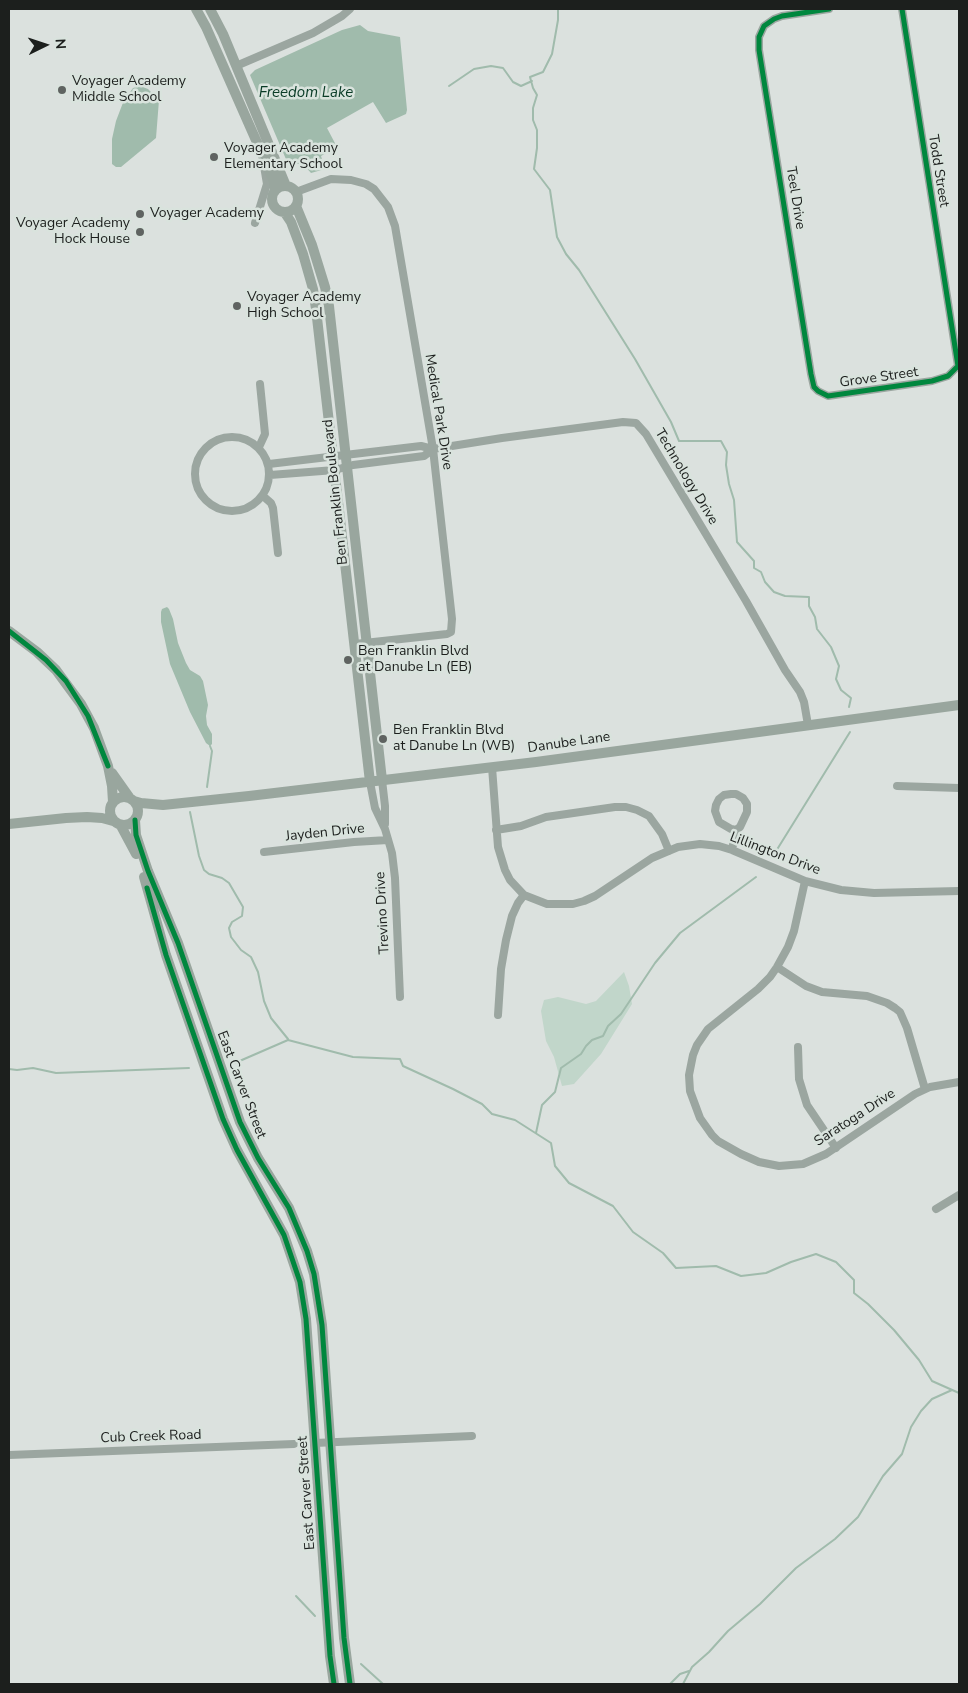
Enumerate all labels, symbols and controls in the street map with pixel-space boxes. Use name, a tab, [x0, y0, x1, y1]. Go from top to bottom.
north arrow	[20, 20, 70, 70]
text: N	[51, 38, 70, 50]
place label: Voyager Academy Middle School	[72, 74, 186, 106]
marker: Voyager Academy Middle School	[56, 84, 68, 96]
water label: Freedom Lake	[259, 84, 353, 102]
street label: Todd Street	[924, 134, 952, 208]
place label: Voyager Academy Elementary School	[224, 141, 342, 174]
marker: Voyager Academy Elementary School	[208, 151, 220, 163]
street label: Teel Drive	[782, 165, 808, 231]
place label: Voyager Academy	[150, 206, 264, 222]
marker: Voyager Academy	[134, 208, 146, 220]
place label: Voyager Academy Hock House	[16, 216, 130, 248]
marker: Voyager Academy Hock House	[134, 226, 146, 238]
place label: Voyager Academy High School	[247, 290, 361, 322]
marker: Voyager Academy High School	[231, 300, 243, 312]
street label: Medical Park Drive	[421, 353, 455, 471]
street label: Grove Street	[839, 364, 919, 392]
street label: Ben Franklin Boulevard	[320, 418, 352, 566]
street label: Technology Drive	[651, 426, 721, 528]
place label: Ben Franklin Blvd at Danube Ln (EB)	[358, 644, 472, 676]
marker: Ben Franklin Blvd at Danube Ln (EB)	[342, 654, 354, 666]
place label: Ben Franklin Blvd at Danube Ln (WB)	[393, 723, 515, 756]
street label: Danube Lane	[527, 729, 611, 757]
marker: Ben Franklin Blvd at Danube Ln (WB)	[377, 733, 389, 745]
street label: Jayden Drive	[285, 820, 365, 846]
street label: Lillington Drive	[727, 829, 823, 879]
street label: Trevino Drive	[372, 871, 394, 955]
street label: East Carver Street	[213, 1029, 269, 1141]
street label: Saratoga Drive	[811, 1086, 899, 1150]
street label: Cub Creek Road	[100, 1427, 202, 1447]
street label: East Carver Street	[295, 1436, 319, 1550]

